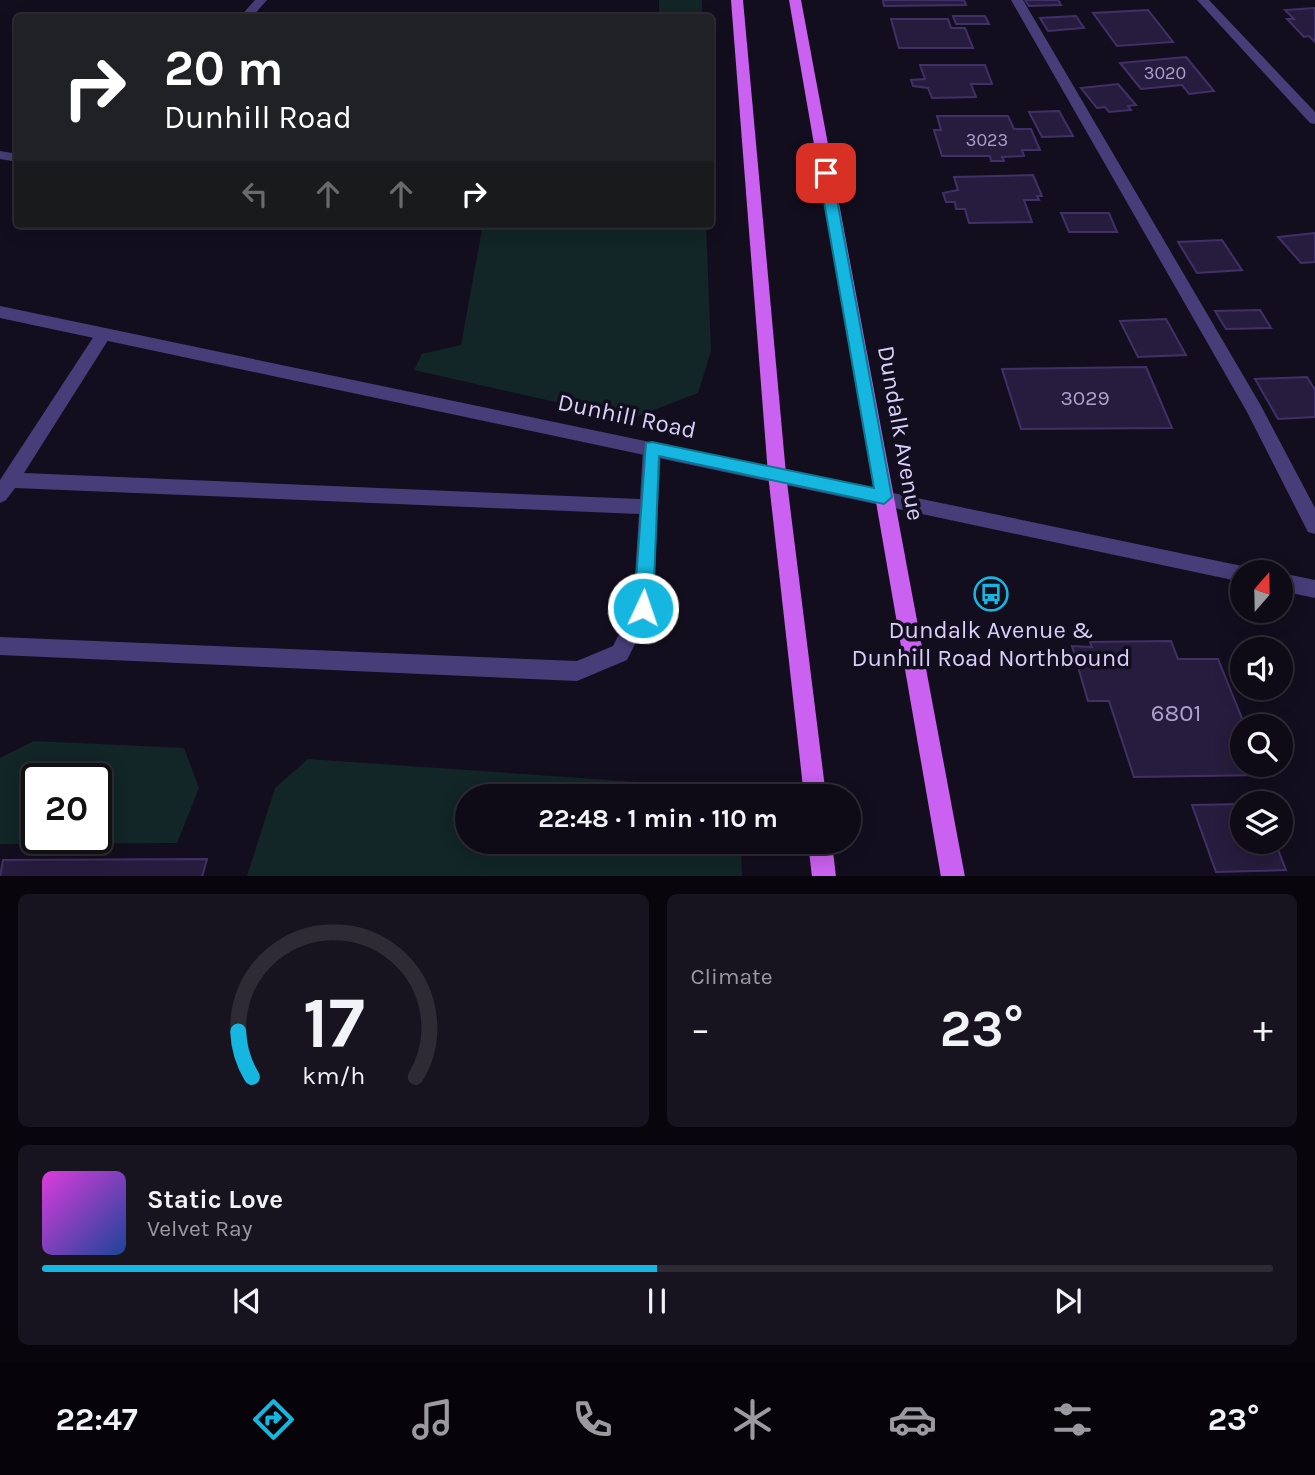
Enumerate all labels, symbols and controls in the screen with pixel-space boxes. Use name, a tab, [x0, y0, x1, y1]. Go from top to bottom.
text: 20 m	[164, 40, 284, 97]
icon: right	[49, 42, 140, 133]
house number: 3020	[1144, 62, 1186, 84]
text: Dunhill Road	[164, 99, 352, 136]
house number: 3023	[966, 129, 1008, 151]
pin	[796, 143, 856, 203]
icon: arrive	[807, 154, 845, 192]
icon: left	[236, 175, 274, 213]
icon: ahead	[309, 175, 347, 213]
icon: ahead	[382, 175, 420, 213]
icon: right	[455, 175, 493, 213]
street label: Dundalk Avenue	[872, 343, 930, 523]
house number: 3029	[1060, 386, 1110, 410]
street label: Dunhill Road	[555, 388, 699, 444]
north arrow	[1230, 560, 1293, 623]
map controls	[1230, 560, 1293, 854]
position arrow	[606, 571, 680, 645]
bus stop icon: Dundalk Avenue & Dunhill Road Northbound	[972, 575, 1010, 613]
place label: Dundalk Avenue & Dunhill Road Northbound	[852, 616, 1130, 672]
button: sound	[1230, 637, 1293, 700]
house number: 6801	[1151, 699, 1201, 727]
button: search	[1230, 714, 1293, 777]
speed limit sign: 20	[21, 763, 112, 854]
button: layers	[1230, 791, 1293, 854]
text: 22:48 · 1 min · 110 m	[538, 803, 778, 834]
text: Climate	[691, 963, 773, 990]
text: 17	[302, 980, 364, 1065]
text: 23°	[940, 998, 1024, 1059]
text: −	[691, 1007, 710, 1052]
text: +	[1253, 1007, 1273, 1052]
text: km/h	[302, 1060, 365, 1089]
text: Static Love	[147, 1184, 283, 1215]
text: Velvet Ray	[147, 1215, 252, 1242]
icon: previous	[228, 1282, 266, 1320]
icon: pause	[638, 1282, 676, 1320]
icon: next	[1049, 1282, 1087, 1320]
icon: directions	[249, 1395, 298, 1444]
icon: music	[408, 1395, 457, 1444]
icon: phone	[568, 1395, 617, 1444]
icon: climate	[728, 1395, 777, 1444]
icon: car	[888, 1395, 937, 1444]
icon: filters	[1048, 1395, 1097, 1444]
text: 22:47	[55, 1401, 138, 1438]
text: 23°	[1208, 1401, 1259, 1438]

